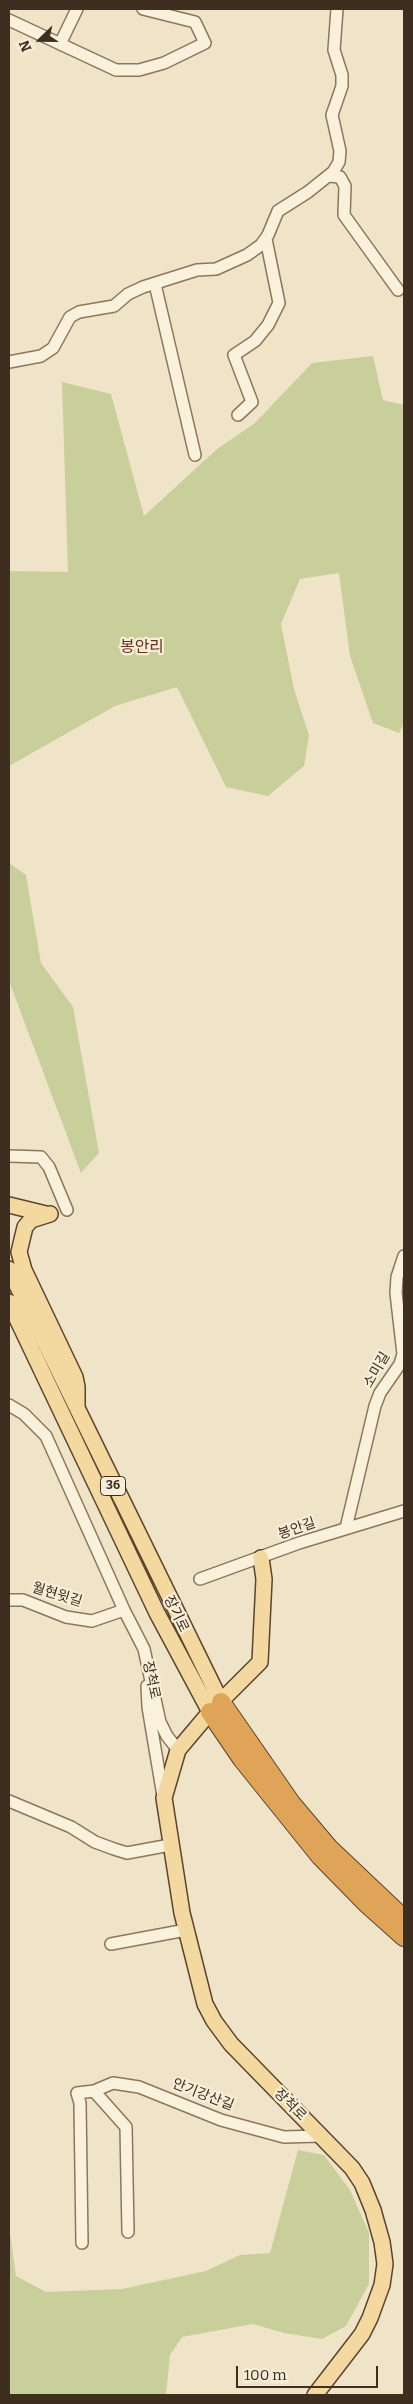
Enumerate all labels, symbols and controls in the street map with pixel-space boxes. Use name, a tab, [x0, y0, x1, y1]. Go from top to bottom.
north arrow	[15, 15, 65, 65]
text: N	[16, 38, 36, 54]
district label: 봉안리	[120, 638, 164, 658]
street label: 소미길	[360, 1349, 394, 1391]
road number: 36	[100, 1476, 126, 1495]
street label: 봉안길	[276, 1515, 318, 1543]
street label: 월현윗길	[30, 1579, 84, 1611]
street label: 장기로	[160, 1593, 192, 1635]
street label: 장척로	[139, 1659, 163, 1701]
street label: 안기강산길	[170, 2076, 236, 2114]
street label: 장척로	[270, 2085, 310, 2125]
scale bar	[238, 2356, 380, 2388]
text: 100 m	[244, 2366, 287, 2384]

